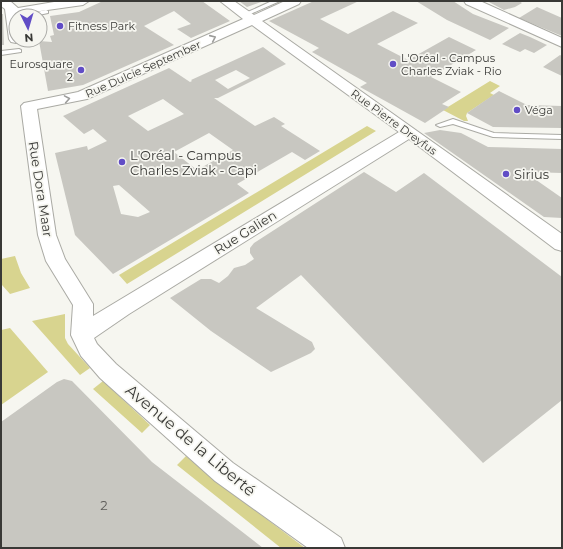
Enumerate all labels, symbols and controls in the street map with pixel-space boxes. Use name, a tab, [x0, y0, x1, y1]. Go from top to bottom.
north arrow	[8, 8, 48, 48]
place label: Fitness Park	[68, 19, 136, 33]
marker: Fitness Park	[55, 21, 65, 31]
text: N	[24, 31, 34, 45]
one-way arrow	[209, 35, 216, 43]
street label: Rue Dulcie September	[83, 37, 203, 101]
place label: L'Oréal - Campus Charles Zviak - Rio	[401, 51, 502, 78]
place label: Eurosquare 2	[10, 57, 73, 84]
marker: L'Oréal - Campus Charles Zviak - Rio	[388, 59, 398, 69]
marker: Eurosquare 2	[76, 65, 86, 75]
street label: Rue Pierre Dreyfus	[348, 86, 440, 158]
one-way arrow	[64, 95, 70, 103]
place label: Véga	[525, 103, 553, 117]
marker: Véga	[512, 105, 522, 115]
street label: Rue Dora Maar	[26, 140, 56, 238]
place label: L'Oréal - Campus Charles Zviak - Capi	[130, 147, 257, 178]
marker: L'Oréal - Campus Charles Zviak - Capi	[117, 157, 127, 167]
place label: Sirius	[514, 166, 549, 182]
marker: Sirius	[501, 169, 511, 179]
street label: Rue Galien	[211, 206, 279, 258]
street label: Avenue de la Liberté	[122, 380, 260, 500]
house number: 2	[100, 497, 108, 513]

